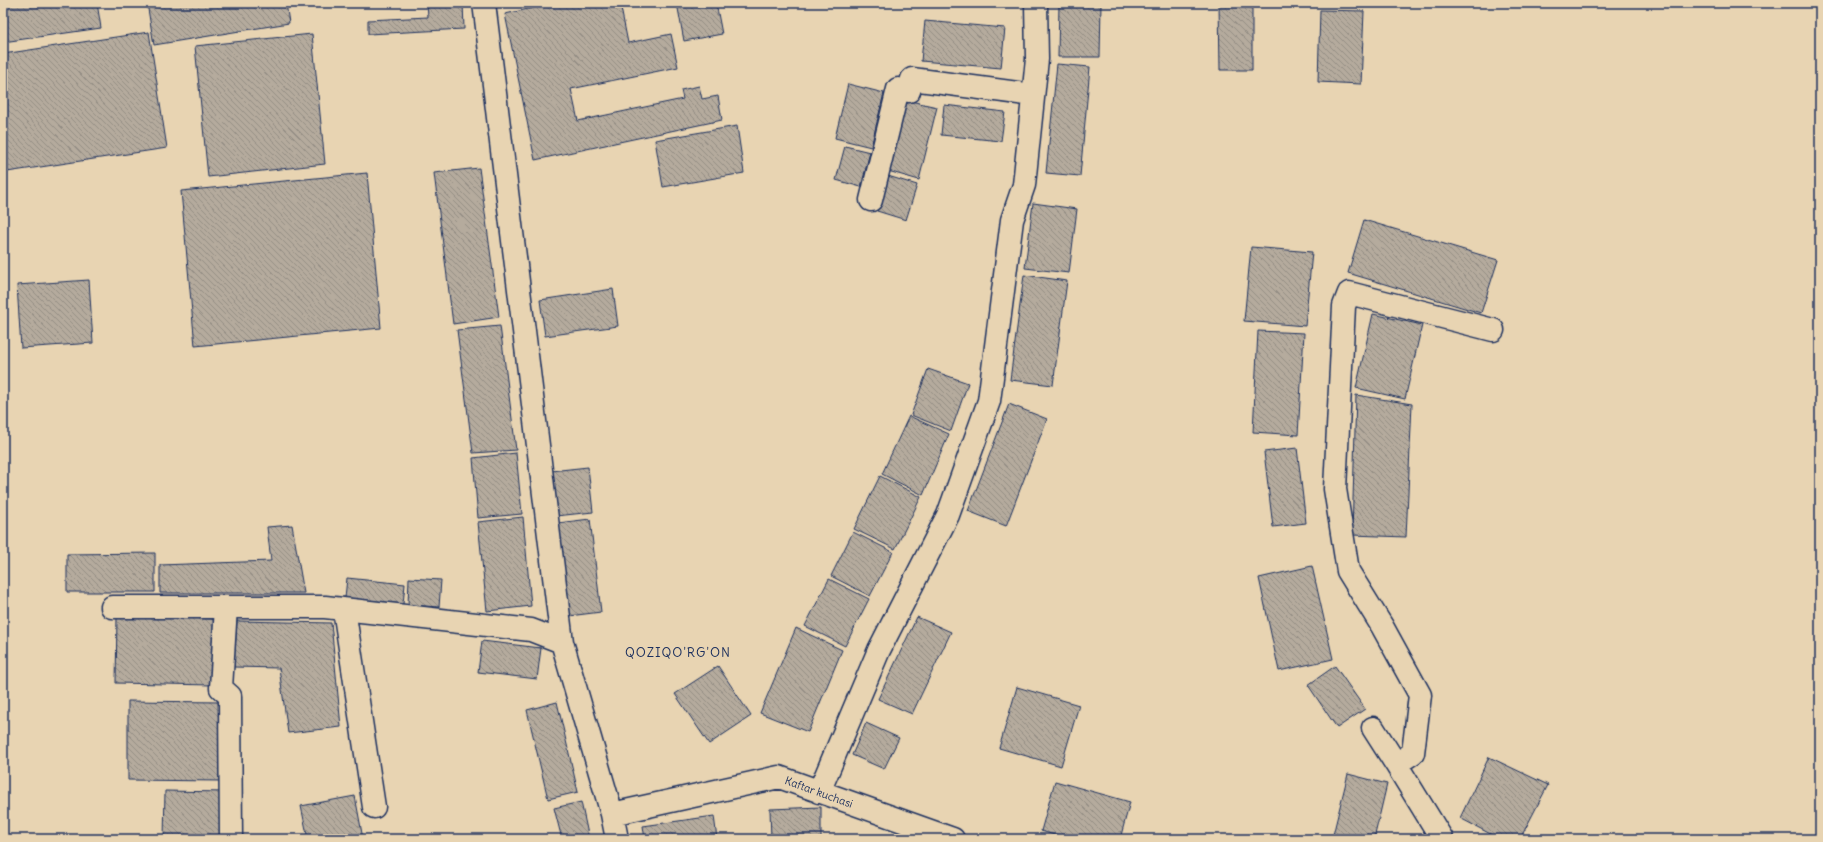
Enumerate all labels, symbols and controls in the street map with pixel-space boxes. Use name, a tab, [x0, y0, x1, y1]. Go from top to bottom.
district label: QOZIQO'RG'ON	[625, 644, 731, 661]
street label: Kaftar kuchasi	[783, 773, 855, 811]

